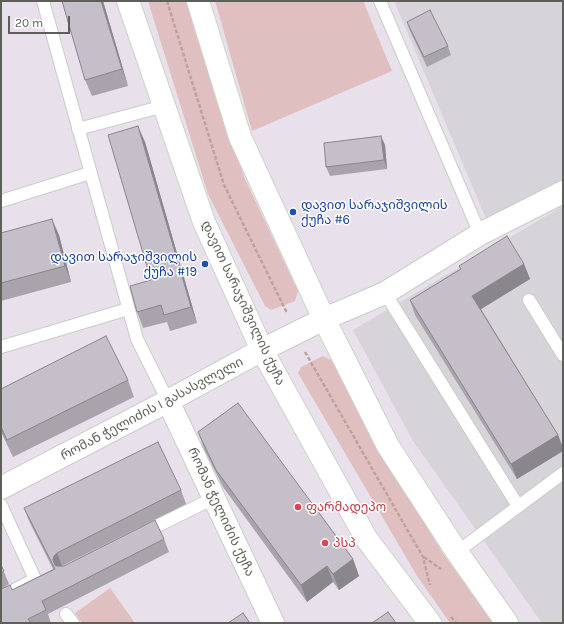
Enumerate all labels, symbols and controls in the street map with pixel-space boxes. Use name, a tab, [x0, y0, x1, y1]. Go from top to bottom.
scale bar	[10, 8, 72, 34]
text: 20 m	[15, 16, 43, 30]
place label: დავით სარაჯიშვილის ქუჩა #6	[301, 197, 448, 228]
marker: დავით სარაჯიშვილის ქუჩა #6	[288, 207, 298, 217]
street label: დავით სარაჯიშვილის ქუჩა	[198, 218, 288, 388]
place label: დავით სარაჯიშვილის ქუჩა #19	[50, 249, 197, 280]
marker: დავით სარაჯიშვილის ქუჩა #19	[200, 259, 210, 269]
street label: რომან ჭელიძის I გასასვლელი	[58, 354, 246, 464]
street label: რომან ჭელიძის ქუჩა	[184, 445, 258, 579]
place label: ფარმადეპო	[306, 499, 386, 515]
marker: ფარმადეპო	[293, 502, 303, 512]
place label: პსპ	[333, 535, 356, 551]
marker: პსპ	[320, 538, 330, 548]

